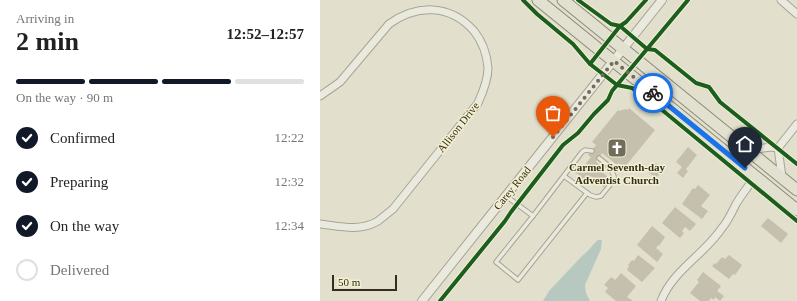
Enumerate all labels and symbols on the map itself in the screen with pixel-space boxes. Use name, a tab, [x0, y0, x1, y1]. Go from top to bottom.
courier	[633, 73, 673, 113]
pin	[536, 96, 570, 137]
street label: Allison Drive	[435, 100, 481, 154]
pin	[728, 127, 762, 168]
church icon: Carmel Seventh-day Adventist Church	[606, 137, 628, 159]
place label: Carmel Seventh-day Adventist Church	[569, 161, 666, 186]
street label: Carey Road	[491, 164, 533, 212]
scale bar	[332, 273, 397, 292]

